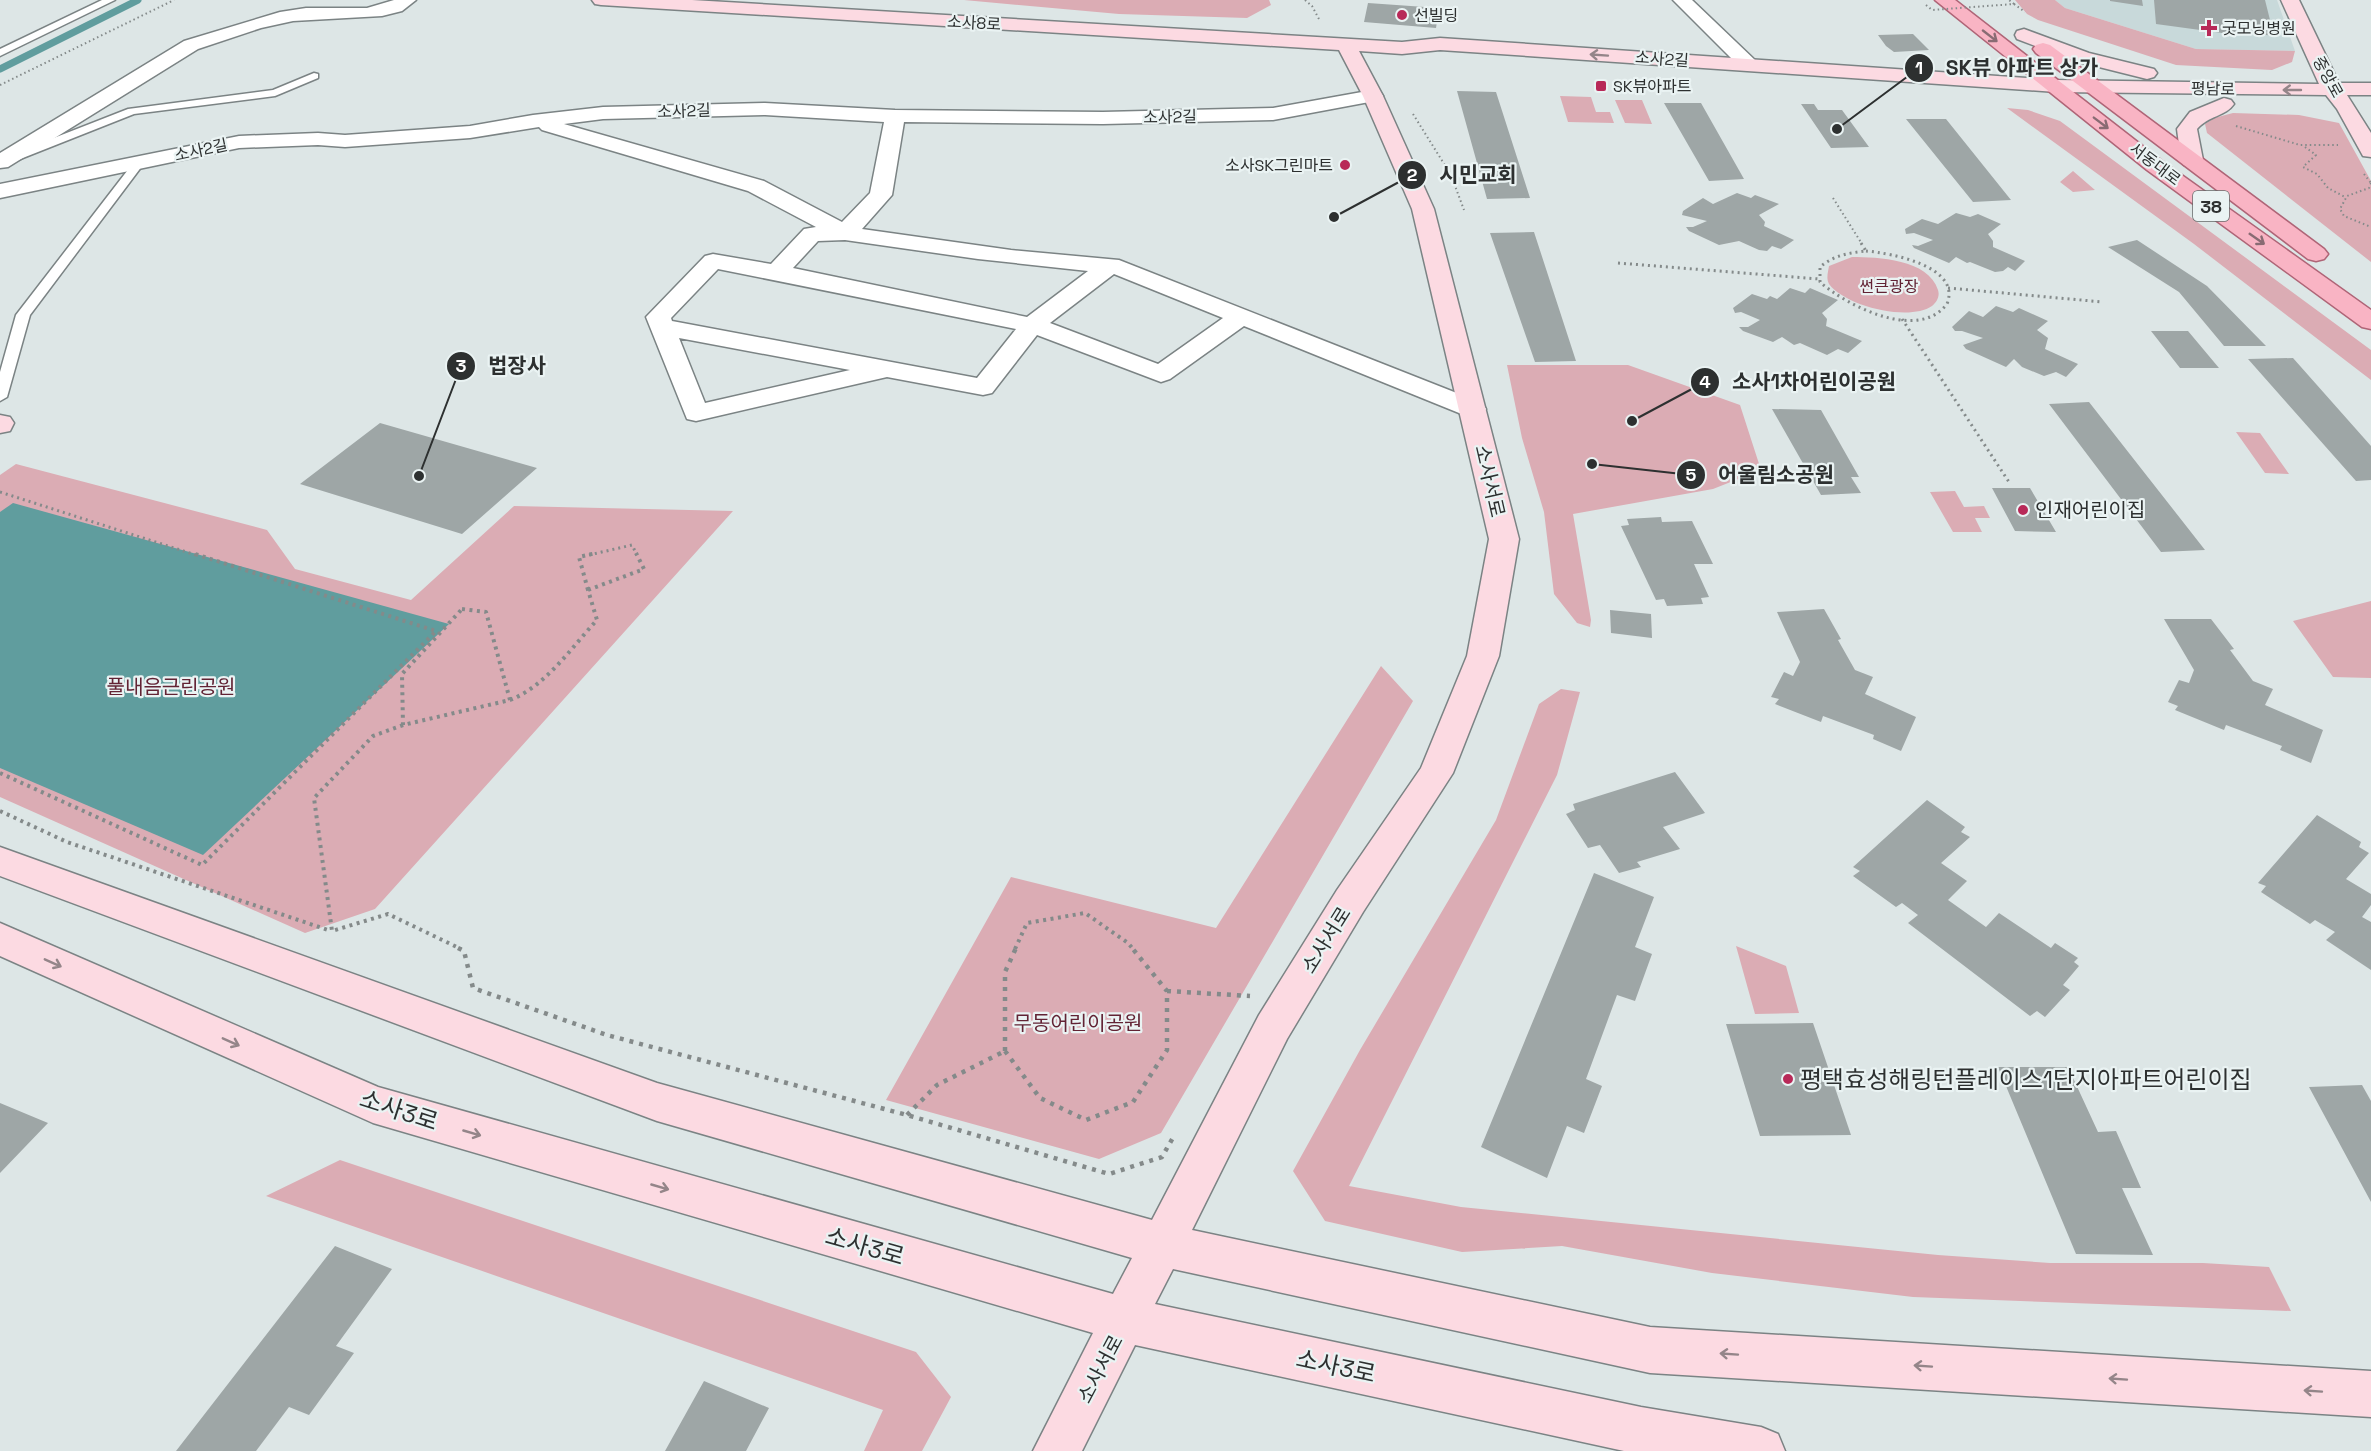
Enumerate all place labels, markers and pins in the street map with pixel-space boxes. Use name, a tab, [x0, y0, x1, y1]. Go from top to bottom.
place label: 선빌딩	[1414, 5, 1458, 26]
marker: 선빌딩	[1395, 8, 1409, 22]
place label: 굿모닝병원	[2222, 18, 2296, 39]
marker: 굿모닝병원	[2200, 19, 2218, 37]
callout: SK뷰 아파트 상가	[1904, 48, 2110, 87]
place label: SK뷰아파트	[1613, 76, 1691, 97]
marker: SK뷰아파트	[1594, 79, 1608, 93]
place label: 소사SK그린마트	[1225, 155, 1333, 176]
callout: 시민교회	[1397, 155, 1529, 194]
marker: 소사SK그린마트	[1338, 158, 1352, 172]
callout: 법장사	[446, 347, 558, 386]
callout: 소사1차어린이공원	[1690, 362, 1908, 401]
callout: 어울림소공원	[1676, 455, 1846, 494]
place label: 인재어린이집	[2035, 497, 2145, 523]
marker: 인재어린이집	[2016, 503, 2030, 517]
place label: 평택효성해링턴플레이스1단지아파트어린이집	[1800, 1064, 2252, 1095]
marker: 평택효성해링턴플레이스1단지아파트어린이집	[1781, 1072, 1795, 1086]

